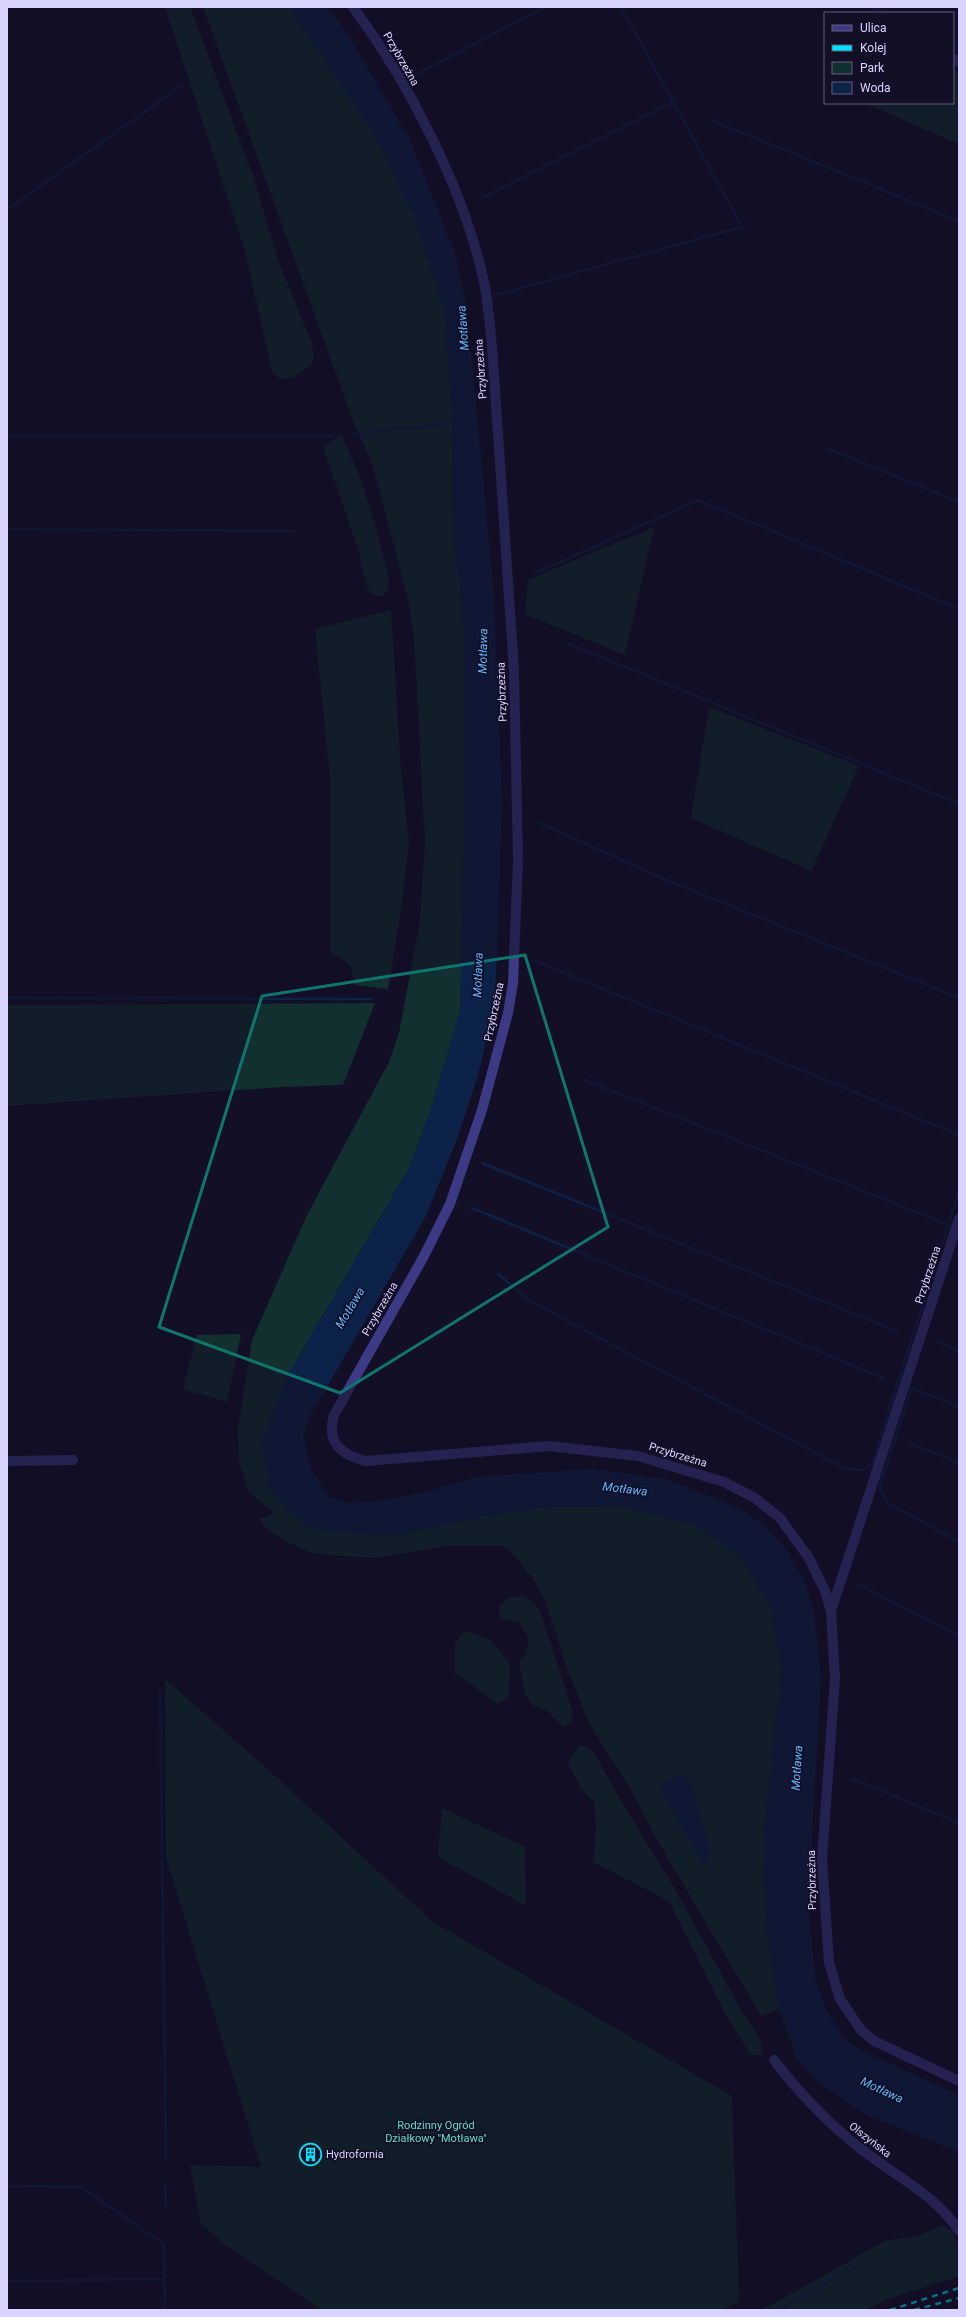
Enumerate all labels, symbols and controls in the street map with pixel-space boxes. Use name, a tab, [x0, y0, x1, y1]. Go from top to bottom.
legend	[824, 12, 954, 104]
text: Ulica	[860, 21, 886, 35]
street label: Przybrzeżna	[380, 30, 422, 88]
text: Kolej	[860, 41, 886, 55]
text: Park	[860, 61, 885, 75]
text: Woda	[860, 81, 891, 95]
water label: Motława	[454, 305, 472, 351]
street label: Przybrzeżna	[472, 339, 490, 399]
water label: Motława	[476, 628, 490, 674]
street label: Przybrzeżna	[494, 662, 510, 722]
water label: Motława	[470, 952, 486, 998]
street label: Przybrzeżna	[481, 981, 507, 1043]
street label: Przybrzeżna	[913, 1244, 943, 1306]
street label: Przybrzeżna	[359, 1280, 401, 1338]
water label: Motława	[332, 1285, 368, 1331]
street label: Przybrzeżna	[647, 1440, 709, 1470]
water label: Motława	[602, 1479, 648, 1499]
water label: Motława	[788, 1745, 806, 1791]
street label: Przybrzeżna	[805, 1850, 819, 1910]
water label: Motława	[859, 2074, 905, 2106]
park label: Rodzinny Ogród Działkowy "Motława"	[385, 2119, 487, 2145]
street label: Olszyńska	[846, 2120, 894, 2160]
building icon: Hydrofornia	[298, 2141, 324, 2167]
place label: Hydrofornia	[326, 2148, 384, 2161]

